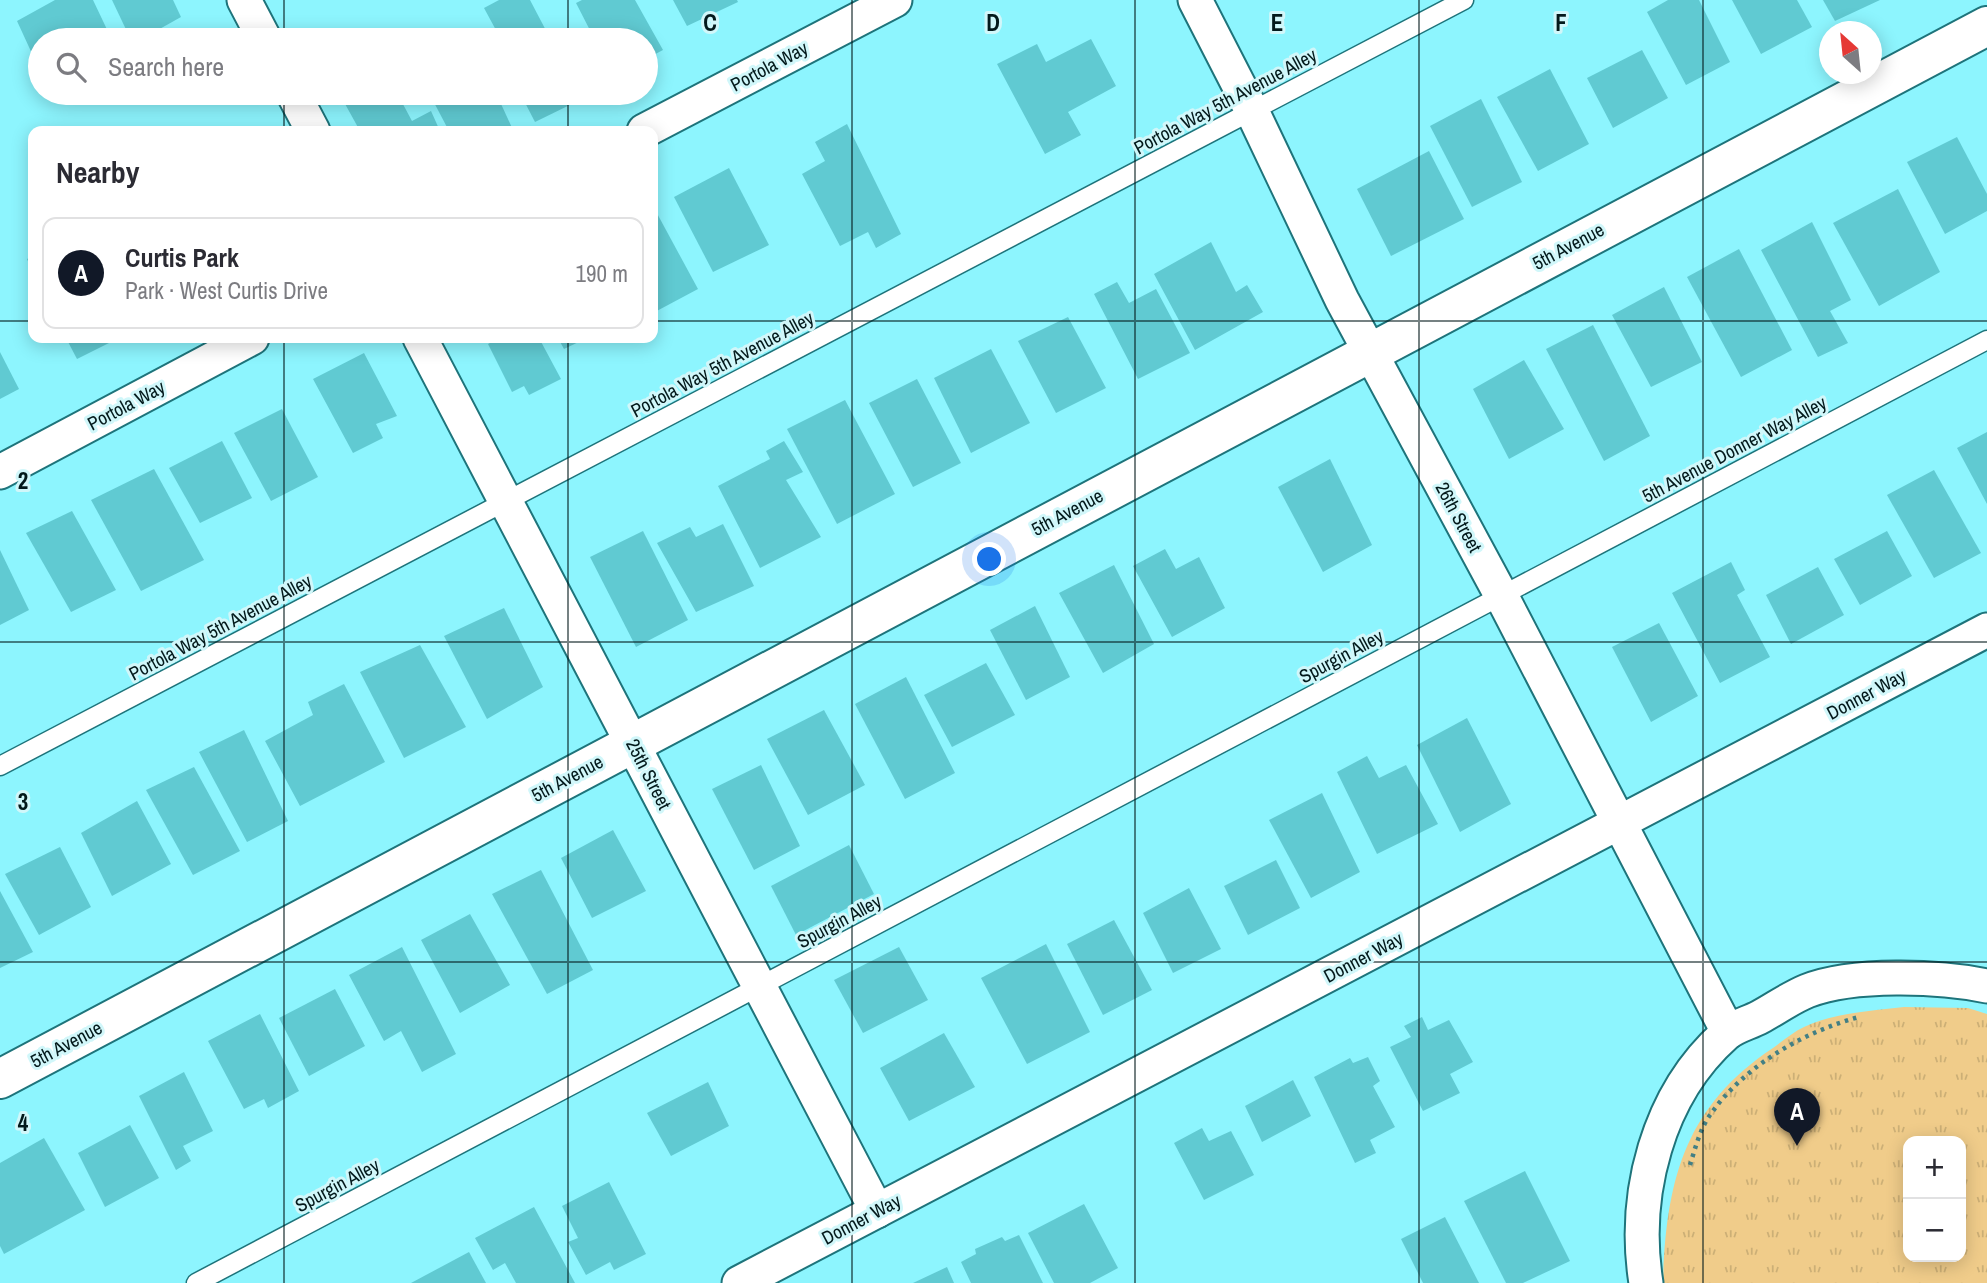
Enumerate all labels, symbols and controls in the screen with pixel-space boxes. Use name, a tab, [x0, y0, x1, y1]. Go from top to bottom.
text: C	[703, 7, 717, 38]
text: D	[986, 7, 1000, 38]
text: E	[1271, 7, 1283, 38]
text: F	[1555, 7, 1567, 38]
north arrow	[1819, 21, 1882, 84]
search box	[28, 28, 658, 105]
street label: Portola Way	[726, 35, 812, 97]
street label: Portola Way 5th Avenue Alley	[1129, 42, 1321, 160]
icon: search	[52, 48, 90, 86]
text: Search here	[108, 49, 224, 84]
text: Nearby	[56, 152, 139, 192]
street label: 5th Avenue	[1528, 216, 1608, 276]
text: Curtis Park	[125, 240, 239, 275]
text: A	[74, 258, 88, 289]
text: 190 m	[576, 258, 628, 289]
text: Park · West Curtis Drive	[125, 275, 328, 306]
street label: Portola Way 5th Avenue Alley	[626, 305, 818, 423]
street label: Portola Way	[83, 374, 169, 436]
street label: 5th Avenue Donner Way Alley	[1637, 389, 1831, 509]
text: 2	[18, 465, 28, 496]
street label: 26th Street	[1430, 477, 1489, 557]
street label: 5th Avenue	[1027, 482, 1107, 542]
your location	[972, 542, 1006, 576]
street label: Portola Way 5th Avenue Alley	[124, 568, 316, 686]
street label: Spurgin Alley	[1294, 623, 1388, 689]
street label: Donner Way	[1822, 662, 1910, 726]
street label: 25th Street	[620, 734, 678, 814]
street label: 5th Avenue	[527, 748, 607, 808]
text: 3	[18, 786, 28, 817]
street label: Spurgin Alley	[792, 888, 886, 954]
street label: Donner Way	[1319, 925, 1407, 989]
street label: 5th Avenue	[26, 1014, 106, 1074]
pin: A	[1774, 1088, 1820, 1146]
text: 4	[18, 1107, 29, 1138]
map controls	[1903, 1136, 1966, 1262]
button: +	[1903, 1136, 1966, 1199]
street label: Spurgin Alley	[290, 1152, 384, 1218]
street label: Donner Way	[817, 1187, 905, 1251]
button: −	[1903, 1199, 1966, 1262]

